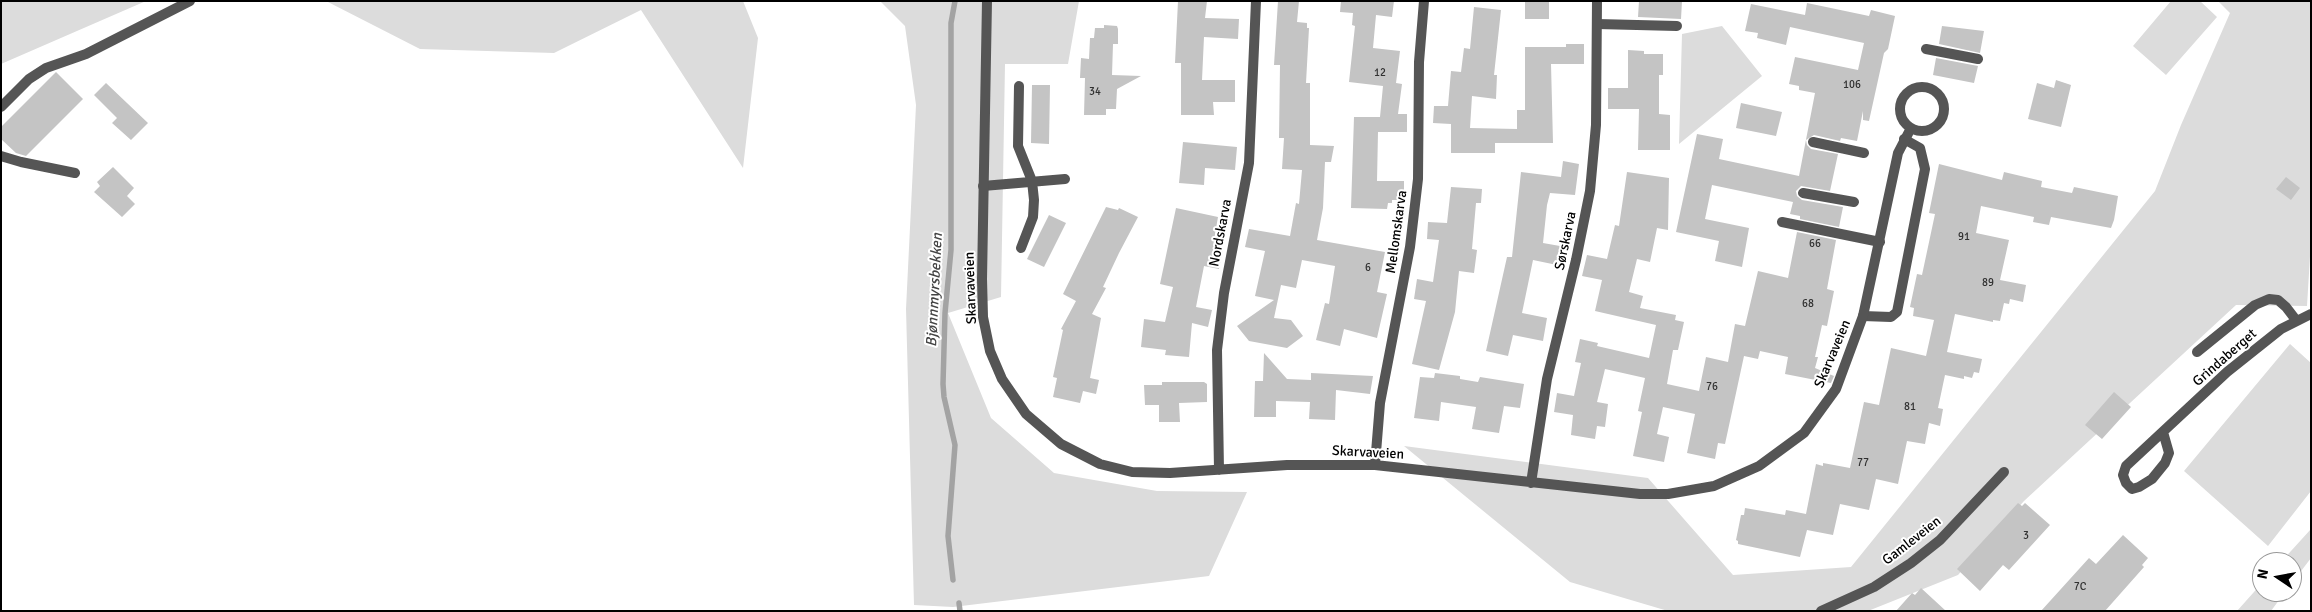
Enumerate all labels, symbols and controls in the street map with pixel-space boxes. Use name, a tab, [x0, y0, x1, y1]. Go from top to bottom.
house number: 12	[1374, 66, 1386, 80]
house number: 106	[1843, 78, 1861, 92]
house number: 34	[1089, 85, 1101, 99]
street label: Mellomskarva	[1383, 189, 1411, 275]
street label: Nordskarva	[1206, 198, 1236, 268]
street label: Sørskarva	[1552, 210, 1580, 272]
house number: 91	[1958, 230, 1970, 244]
water label: Bjønnmyrsbekken	[923, 233, 947, 347]
house number: 66	[1809, 237, 1821, 251]
street label: Skarvaveien	[961, 252, 981, 324]
house number: 6	[1365, 261, 1371, 275]
house number: 89	[1982, 276, 1994, 290]
house number: 68	[1802, 297, 1814, 311]
street label: Skarvaveien	[1811, 317, 1855, 391]
street label: Grindaberget	[2190, 326, 2260, 390]
house number: 76	[1706, 380, 1718, 394]
house number: 81	[1904, 400, 1916, 414]
street label: Skarvaveien	[1331, 443, 1405, 463]
house number: 77	[1857, 456, 1869, 470]
street label: Gamleveien	[1879, 513, 1945, 569]
house number: 3	[2023, 529, 2029, 543]
north arrow	[2252, 552, 2302, 602]
text: N	[2253, 567, 2272, 581]
house number: 7C	[2074, 580, 2086, 594]

